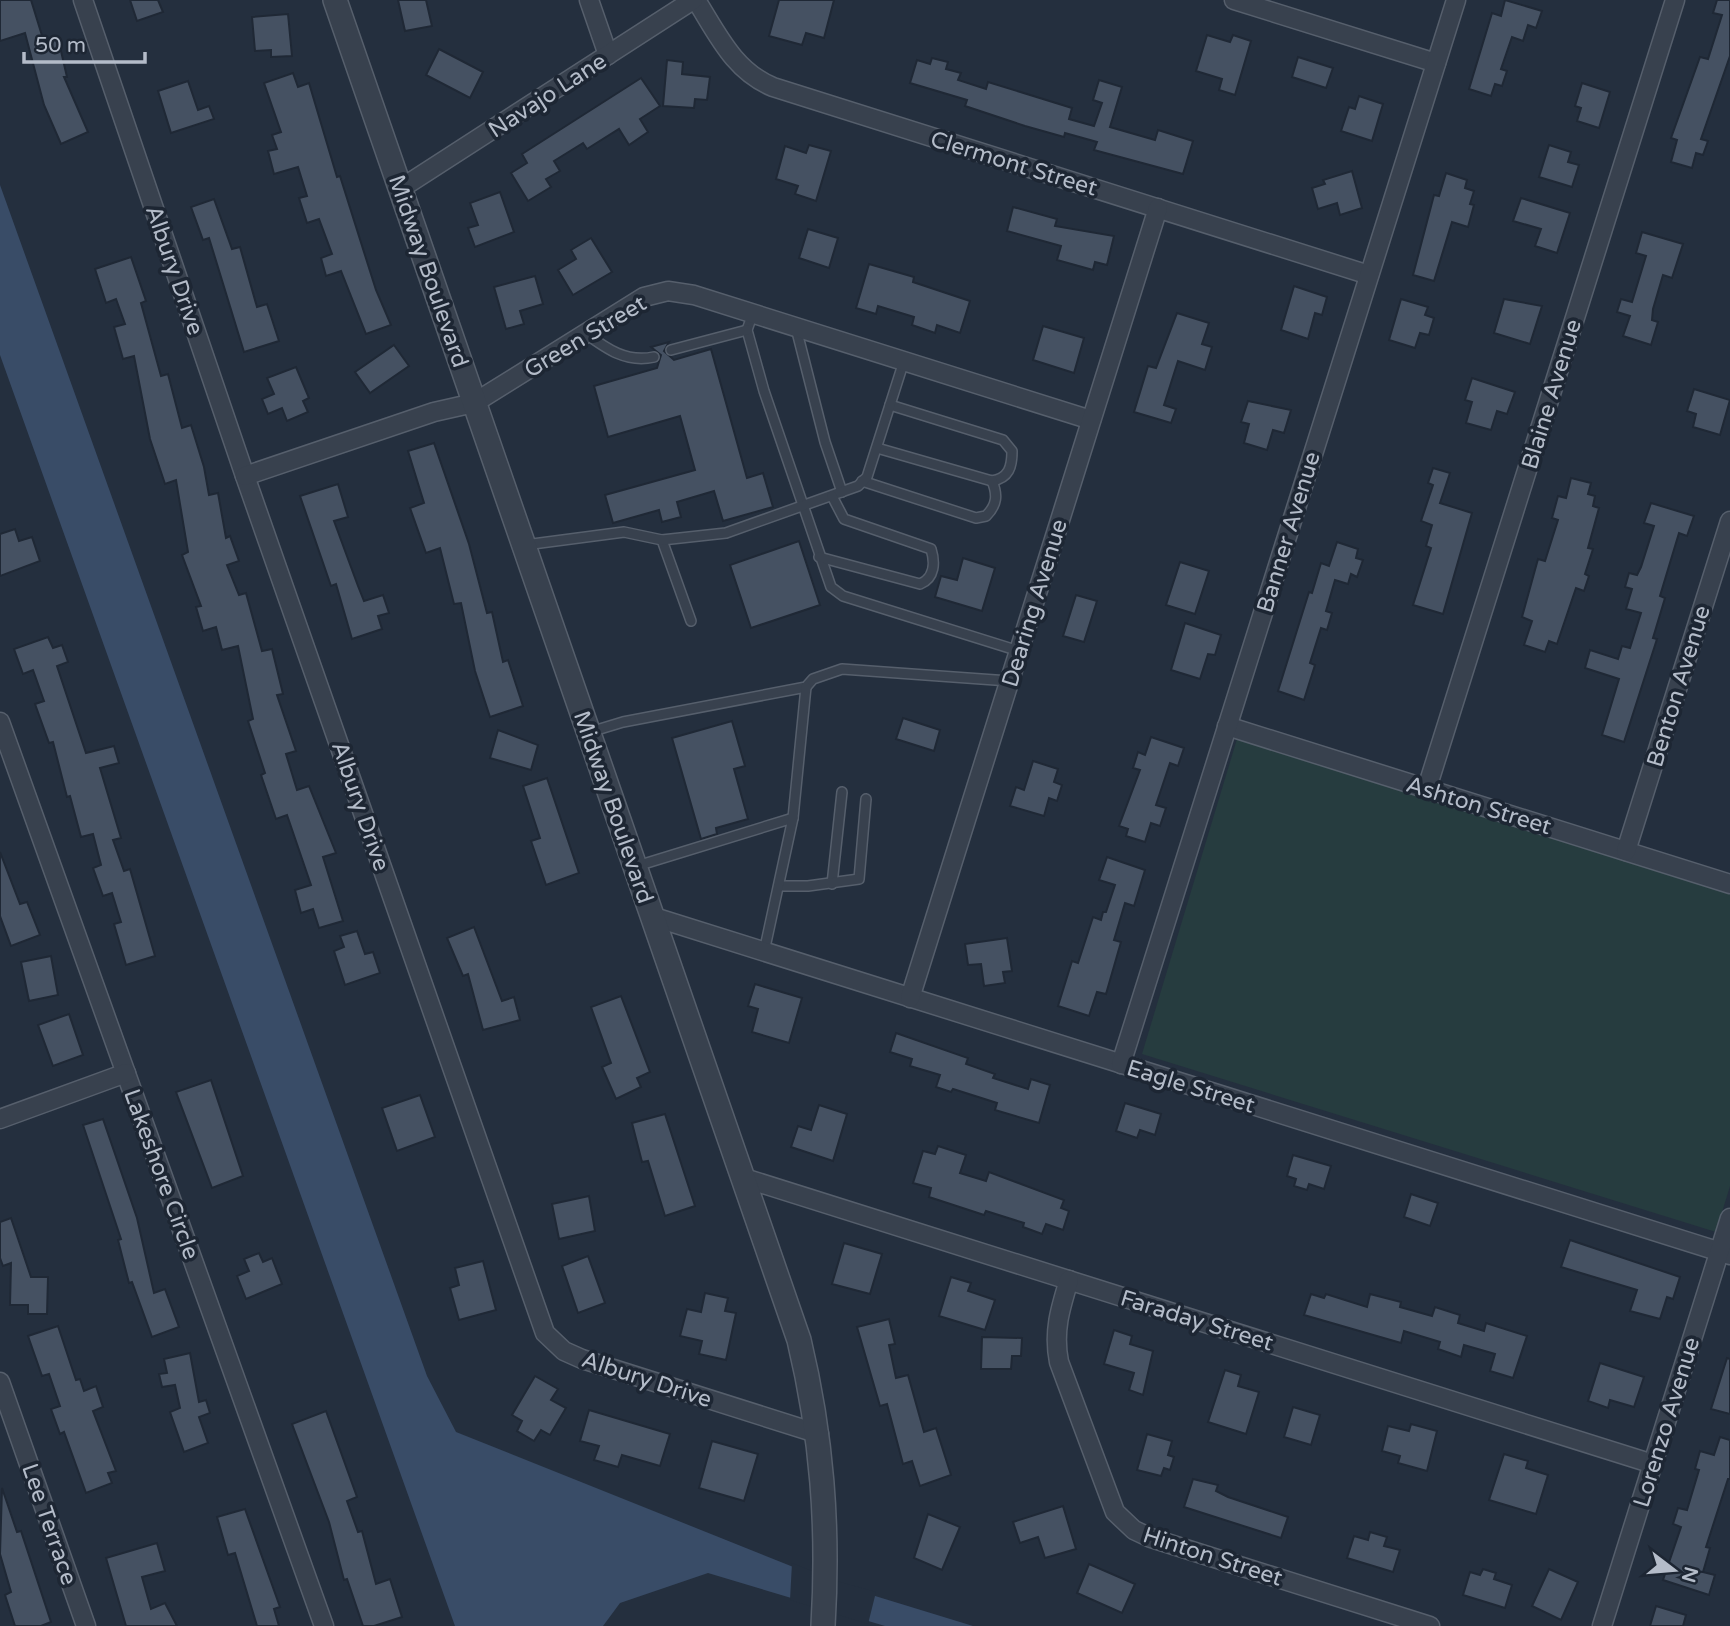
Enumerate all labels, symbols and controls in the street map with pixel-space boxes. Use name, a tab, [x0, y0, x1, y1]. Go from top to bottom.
scale bar	[24, 21, 145, 65]
text: 50 m	[35, 33, 86, 58]
street label: Navajo Lane	[483, 47, 612, 144]
street label: Clermont Street	[927, 125, 1101, 203]
street label: Midway Boulevard	[382, 171, 474, 371]
street label: Albury Drive	[139, 202, 209, 339]
street label: Green Street	[519, 289, 652, 384]
street label: Blaine Avenue	[1516, 316, 1588, 473]
street label: Banner Avenue	[1251, 448, 1327, 616]
street label: Dearing Avenue	[996, 516, 1074, 691]
street label: Benton Avenue	[1641, 602, 1717, 770]
street label: Midway Boulevard	[567, 707, 659, 907]
street label: Albury Drive	[325, 738, 395, 875]
street label: Ashton Street	[1403, 771, 1555, 841]
street label: Eagle Street	[1123, 1054, 1258, 1120]
street label: Lakeshore Circle	[117, 1085, 205, 1263]
street label: Faraday Street	[1117, 1284, 1277, 1358]
street label: Lorenzo Avenue	[1628, 1334, 1706, 1511]
street label: Albury Drive	[578, 1346, 715, 1414]
street label: Lee Terrace	[15, 1460, 83, 1589]
street label: Hinton Street	[1139, 1521, 1286, 1593]
north arrow	[1639, 1535, 1709, 1605]
text: N	[1677, 1564, 1702, 1585]

